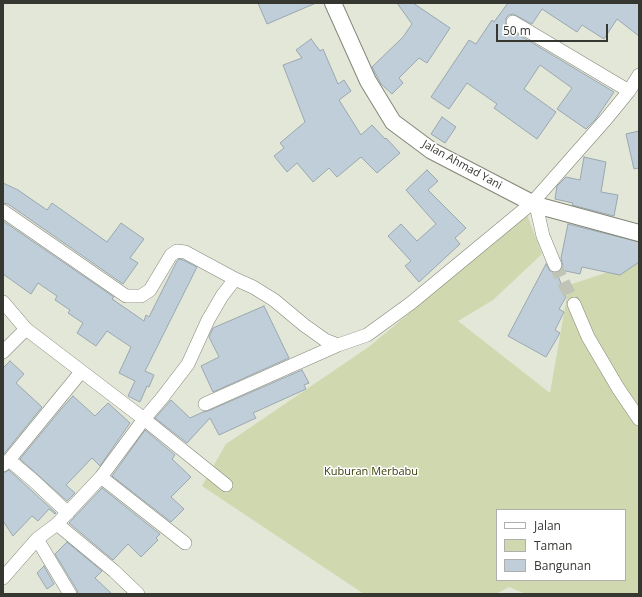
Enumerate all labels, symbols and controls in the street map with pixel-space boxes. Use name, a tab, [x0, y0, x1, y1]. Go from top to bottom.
scale bar	[498, 16, 610, 42]
text: 50 m	[503, 22, 531, 39]
street label: Jalan Ahmad Yani	[420, 138, 504, 192]
park label: Kuburan Merbabu	[324, 465, 418, 479]
legend	[496, 509, 626, 581]
text: Jalan	[534, 517, 561, 534]
text: Taman	[534, 537, 572, 554]
text: Bangunan	[534, 557, 591, 574]

